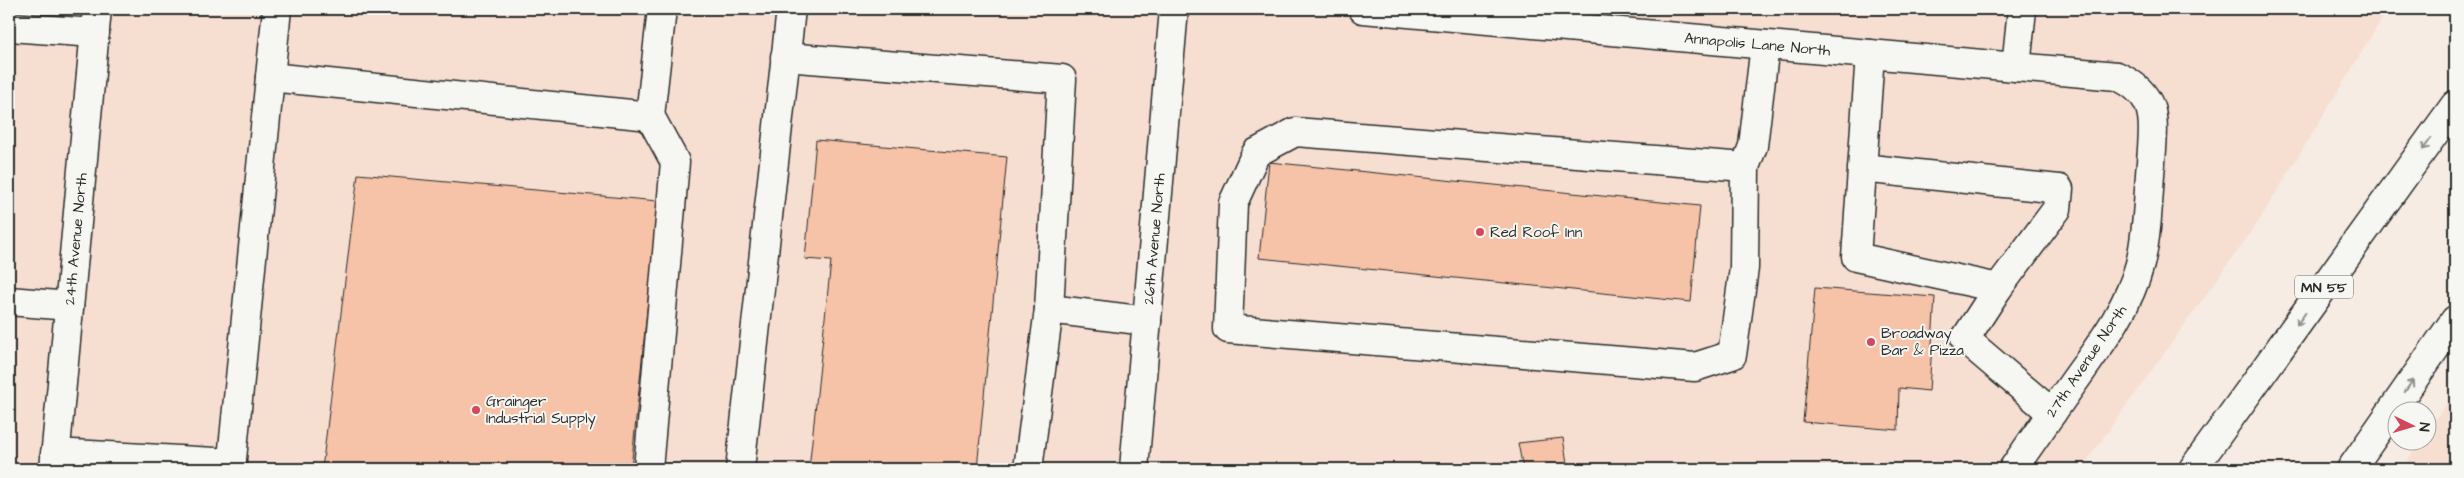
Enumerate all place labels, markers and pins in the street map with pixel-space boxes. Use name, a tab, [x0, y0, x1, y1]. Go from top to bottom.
place label: Red Roof Inn	[1490, 222, 1583, 243]
marker: Red Roof Inn	[1474, 226, 1486, 238]
place label: Broadway Bar & Pizza	[1881, 323, 1964, 361]
marker: Broadway Bar & Pizza	[1865, 336, 1877, 348]
place label: Grainger Industrial Supply	[486, 391, 596, 430]
marker: Grainger Industrial Supply	[470, 404, 482, 416]

